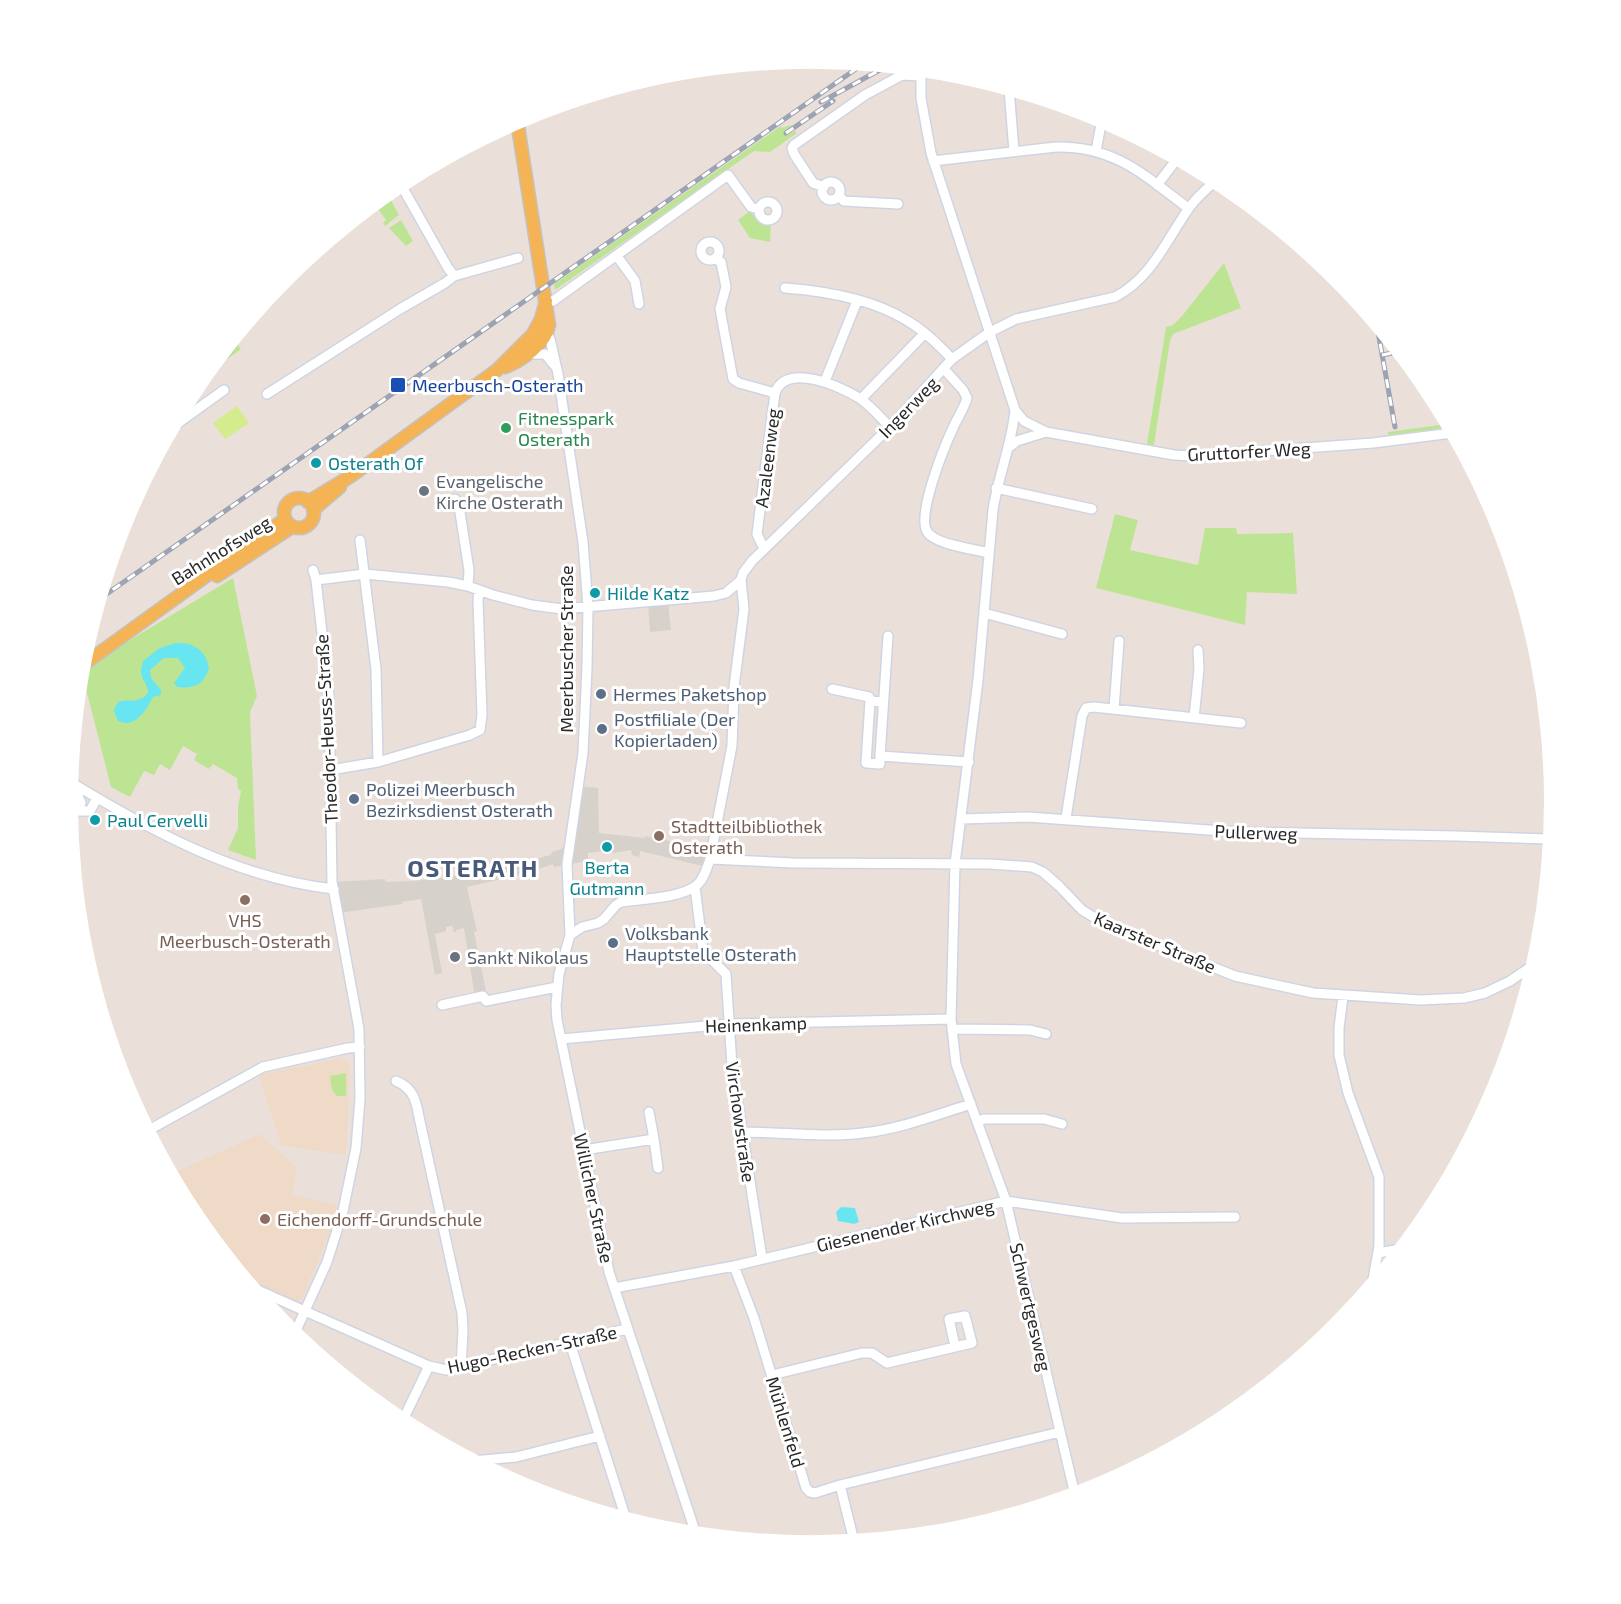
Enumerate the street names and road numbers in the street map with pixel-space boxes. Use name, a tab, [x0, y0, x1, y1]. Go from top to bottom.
street label: Ingerweg	[874, 372, 942, 442]
street label: Azaleenweg	[750, 407, 784, 509]
street label: Gruttorfer Weg	[1187, 437, 1311, 465]
street label: Bahnhofsweg	[167, 511, 275, 589]
street label: Meerbuscher Straße	[555, 565, 577, 733]
street label: Theodor-Heuss-Straße	[310, 634, 342, 824]
street label: Pullerweg	[1214, 820, 1298, 844]
street label: Kaarster Straße	[1091, 906, 1219, 978]
street label: Heinenkamp	[705, 1011, 807, 1037]
street label: Virchowstraße	[722, 1060, 760, 1184]
street label: Willicher Straße	[569, 1131, 619, 1265]
street label: Giesenender Kirchweg	[814, 1194, 996, 1256]
street label: Schwertgesweg	[1006, 1241, 1056, 1373]
street label: Hugo-Recken-Straße	[445, 1320, 619, 1378]
street label: Mühlenfeld	[762, 1374, 810, 1470]

